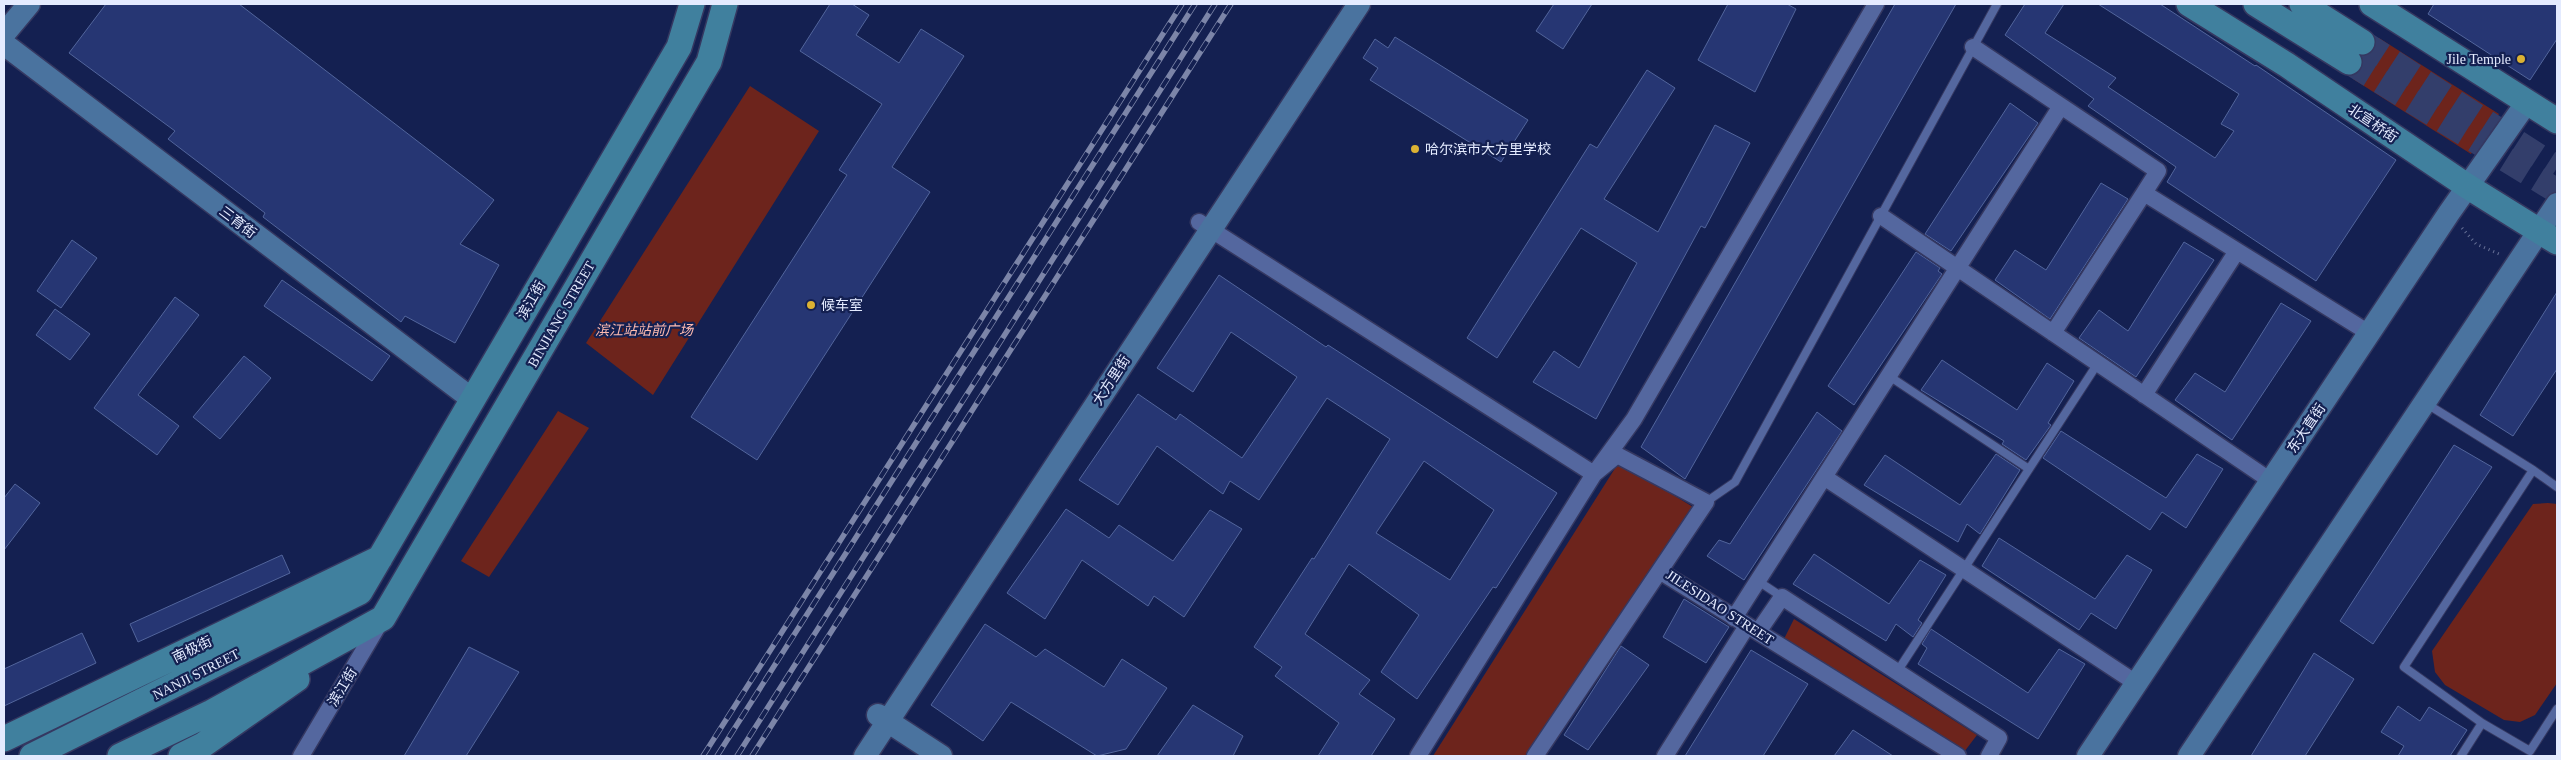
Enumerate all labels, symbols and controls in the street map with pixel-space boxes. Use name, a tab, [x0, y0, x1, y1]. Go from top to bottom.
place label: Jile Temple	[2447, 52, 2511, 67]
marker: Jile Temple	[2515, 53, 2527, 65]
street label: 北宣桥街	[2345, 101, 2401, 145]
place label: 哈尔滨市大方里学校	[1425, 141, 1551, 157]
marker: 哈尔滨市大方里学校	[1409, 143, 1421, 155]
street label: 三育街	[216, 204, 259, 241]
street label: BINJIANG STREET	[525, 258, 598, 370]
street label: 滨江街	[514, 278, 548, 322]
place label: 候车室	[821, 297, 863, 313]
marker: 候车室	[805, 299, 817, 311]
park label: 滨江站站前广场	[595, 323, 694, 338]
street label: 大方里街	[1090, 353, 1133, 408]
street label: 东大直街	[2285, 401, 2328, 456]
street label: JILESIDAO STREET	[1663, 567, 1777, 648]
street label: 南极街	[170, 634, 214, 665]
street label: NANJI STREET	[150, 646, 242, 703]
street label: 滨江街	[325, 665, 360, 709]

